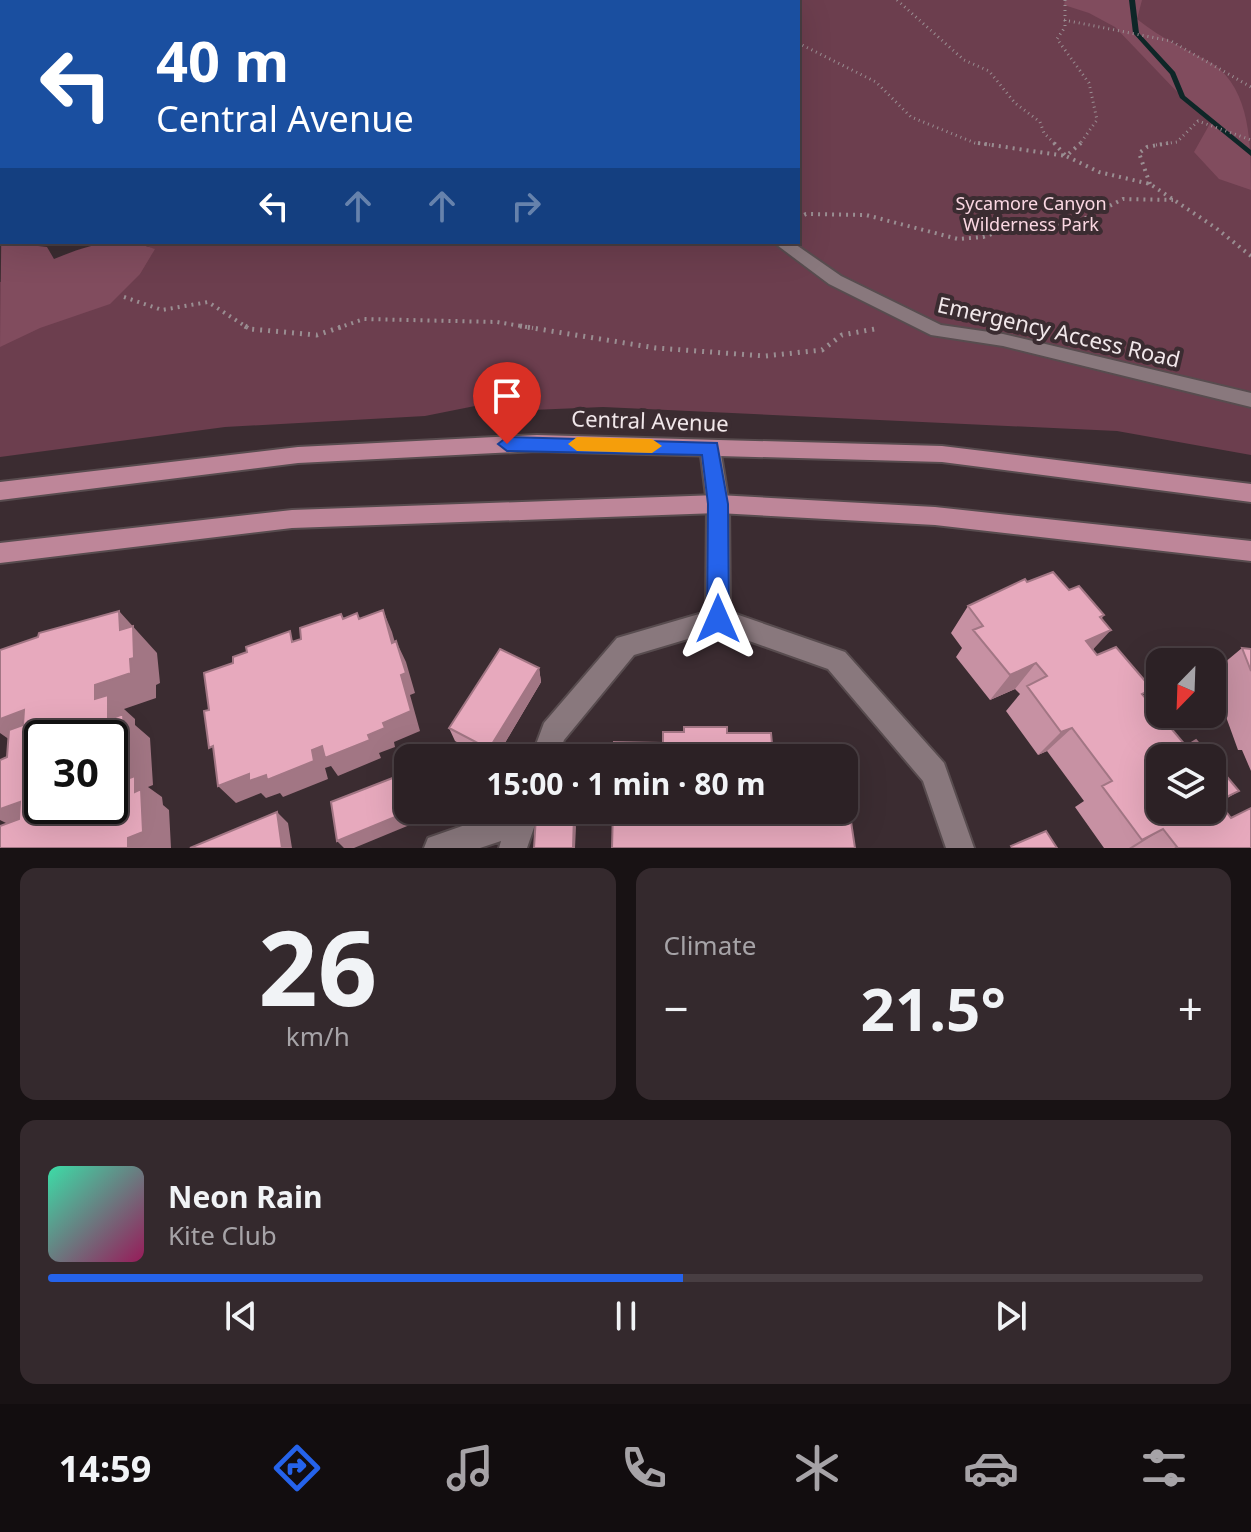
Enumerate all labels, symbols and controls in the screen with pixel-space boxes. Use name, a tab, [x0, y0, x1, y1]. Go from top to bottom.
text: 40 m	[156, 22, 289, 98]
icon: left	[24, 32, 128, 136]
text: Central Avenue	[156, 94, 414, 143]
icon: left	[252, 184, 296, 228]
icon: ahead	[336, 184, 380, 228]
icon: ahead	[420, 184, 464, 228]
icon: right	[504, 184, 548, 228]
park label: Sycamore Canyon Wilderness Park	[955, 191, 1107, 236]
street label: Emergency Access Road	[935, 288, 1183, 374]
pin	[473, 362, 541, 444]
icon: arrive	[485, 374, 529, 418]
street label: Central Avenue	[571, 402, 729, 438]
position arrow	[676, 577, 760, 661]
north arrow	[1146, 648, 1226, 728]
map controls	[1146, 648, 1226, 824]
speed limit sign: 30	[24, 720, 128, 824]
button: layers	[1146, 744, 1226, 824]
text: 15:00 · 1 min · 80 m	[486, 763, 766, 804]
text: 26	[258, 895, 377, 1036]
text: Climate	[664, 927, 756, 963]
text: 21.5°	[861, 967, 1006, 1049]
text: −	[664, 978, 689, 1038]
text: +	[1178, 978, 1203, 1038]
text: km/h	[286, 1018, 350, 1054]
text: Neon Rain	[168, 1176, 322, 1217]
text: Kite Club	[168, 1217, 277, 1253]
icon: previous	[219, 1294, 263, 1338]
icon: pause	[604, 1294, 648, 1338]
icon: next	[989, 1294, 1033, 1338]
icon: directions	[269, 1440, 325, 1496]
icon: music	[442, 1440, 498, 1496]
icon: phone	[616, 1440, 672, 1496]
icon: climate	[789, 1440, 845, 1496]
icon: car	[963, 1440, 1019, 1496]
icon: filters	[1136, 1440, 1192, 1496]
text: 14:59	[59, 1444, 151, 1493]

